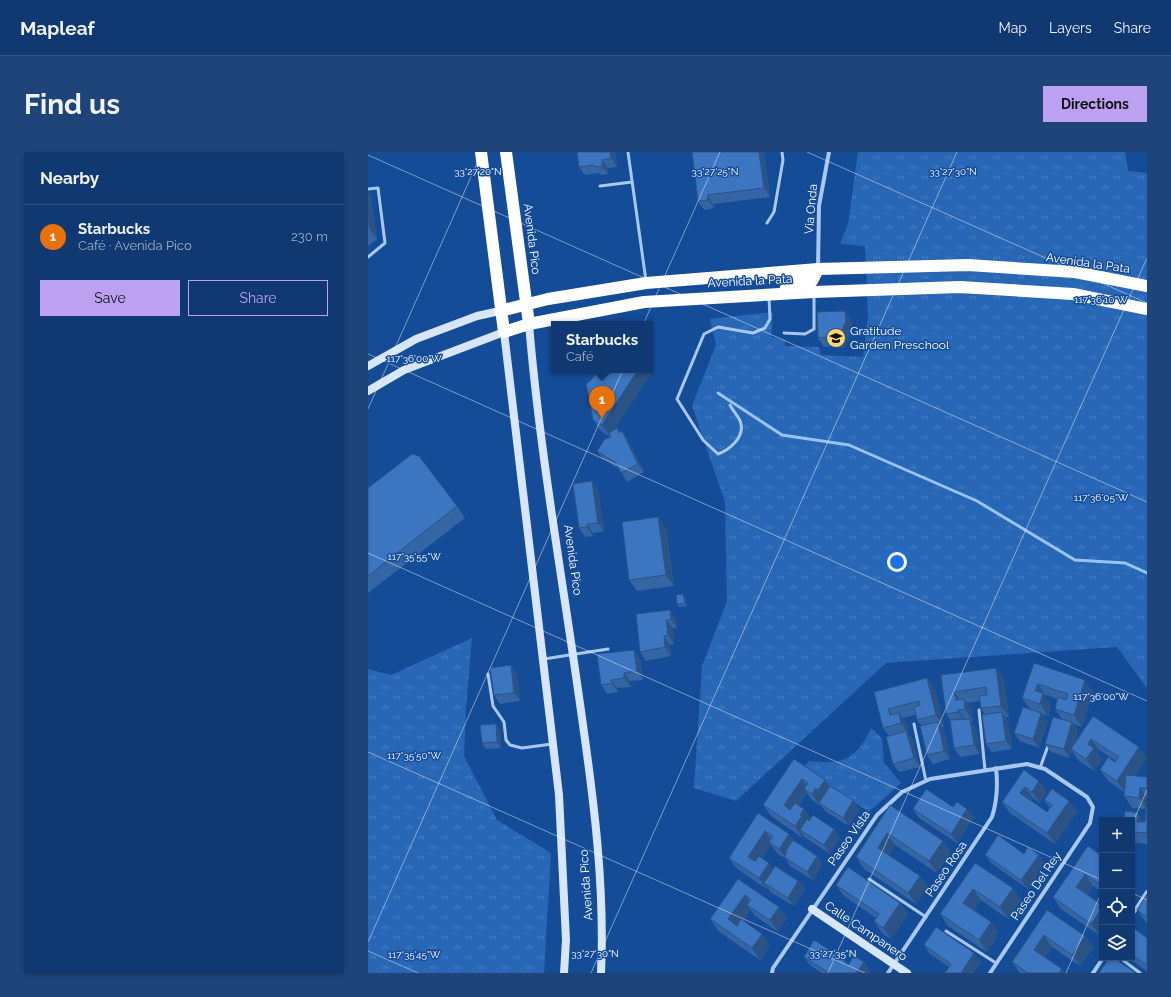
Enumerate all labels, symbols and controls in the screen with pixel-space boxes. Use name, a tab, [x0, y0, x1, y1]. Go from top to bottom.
text: Mapleaf	[20, 17, 95, 39]
text: Map	[999, 20, 1027, 36]
text: Layers	[1049, 20, 1092, 36]
text: Share	[1114, 20, 1151, 36]
button: Directions	[1043, 86, 1147, 122]
text: Find us	[24, 88, 120, 121]
text: 33°27'20"N	[454, 166, 502, 177]
text: 33°27'25"N	[692, 166, 738, 177]
text: 33°27'30"N	[929, 166, 977, 177]
text: Nearby	[40, 168, 99, 188]
street label: Via Onda	[802, 183, 820, 235]
street label: Avenida Pico	[521, 203, 543, 275]
text: Starbucks	[78, 220, 150, 238]
text: 1	[50, 229, 56, 244]
text: 230 m	[291, 229, 328, 244]
text: Café · Avenida Pico	[78, 238, 192, 253]
street label: Avenida la Pata	[1045, 250, 1131, 276]
street label: Avenida la Pata	[707, 272, 793, 290]
button: Save	[40, 280, 180, 316]
button: Share	[188, 280, 328, 316]
text: 117°36'10"W	[1074, 294, 1128, 305]
popup	[551, 321, 653, 373]
place label: Gratitude Garden Preschool	[850, 324, 950, 352]
school or university icon: Gratitude Garden Preschool	[825, 327, 847, 349]
text: Starbucks	[566, 331, 638, 349]
text: Café	[566, 349, 594, 364]
text: 117°36'00"W	[386, 353, 442, 364]
pin: 1	[589, 386, 615, 419]
text: 117°36'05"W	[1074, 492, 1129, 503]
street label: Avenida Pico	[561, 524, 585, 596]
text: 117°35'55"W	[387, 551, 441, 562]
your location	[887, 552, 907, 572]
text: 117°36'00"W	[1073, 691, 1129, 702]
text: 117°35'50"W	[387, 750, 441, 761]
street label: Paseo Vista	[825, 808, 873, 868]
map controls	[1099, 817, 1135, 961]
button: +	[1099, 817, 1135, 853]
street label: Paseo Rosa	[922, 839, 970, 899]
street label: Avenida Pico	[577, 849, 595, 921]
street label: Paseo Del Rey	[1008, 849, 1064, 923]
button: −	[1099, 853, 1135, 889]
button: locate	[1099, 889, 1135, 925]
street label: Calle Campanero	[822, 898, 910, 964]
button: layers	[1099, 925, 1135, 961]
text: 33°27'30"N	[571, 948, 619, 959]
text: 33°27'35"N	[810, 948, 856, 959]
text: 117°35'45"W	[388, 949, 441, 960]

